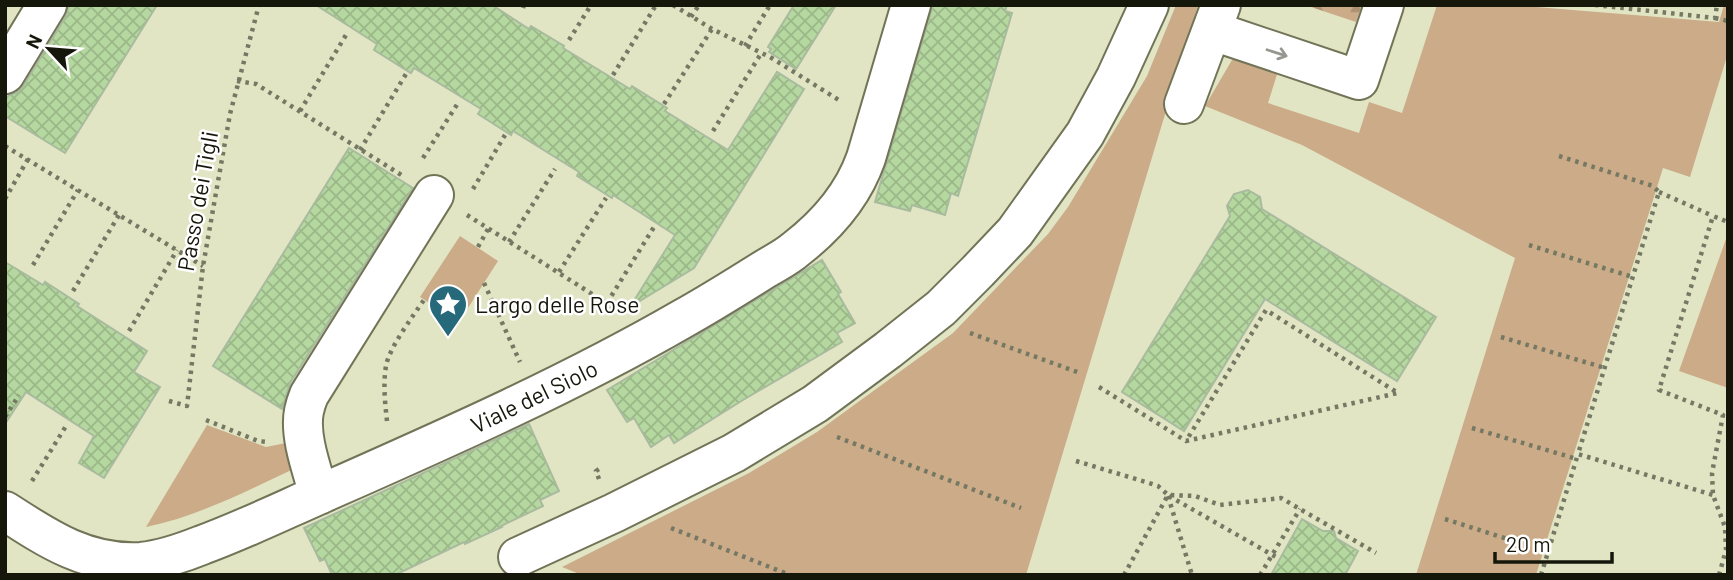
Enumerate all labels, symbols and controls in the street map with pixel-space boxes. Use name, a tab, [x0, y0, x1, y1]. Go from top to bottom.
north arrow	[14, 14, 84, 84]
text: N	[20, 31, 46, 52]
one-way arrow	[1266, 47, 1288, 60]
street label: Passo dei Tigli	[171, 129, 223, 273]
place icon: Largo delle Rose	[427, 283, 469, 338]
place label: Largo delle Rose	[475, 290, 639, 318]
street label: Viale del Siolo	[466, 353, 602, 439]
scale bar	[1495, 520, 1612, 564]
text: 20 m	[1506, 531, 1551, 556]

